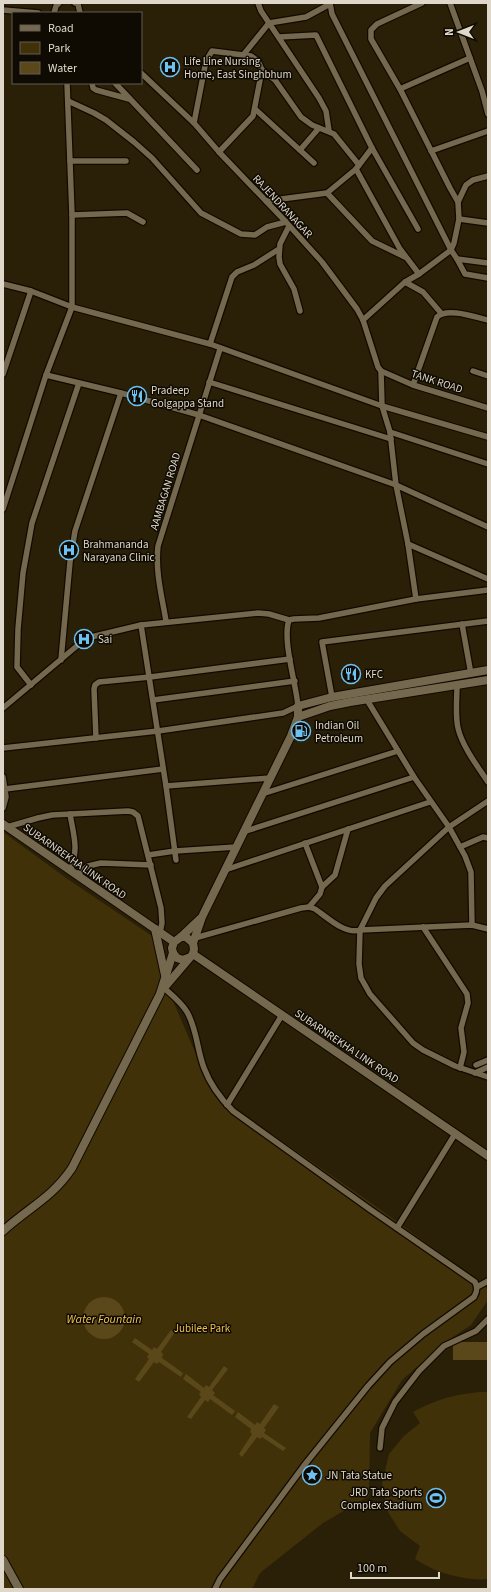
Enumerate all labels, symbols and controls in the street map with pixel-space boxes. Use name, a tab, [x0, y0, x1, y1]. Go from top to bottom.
legend	[12, 12, 142, 84]
north arrow	[439, 12, 479, 52]
text: Road	[48, 20, 74, 37]
text: N	[442, 28, 457, 36]
text: Park	[48, 40, 70, 57]
place label: Life Line Nursing Home, East Singhbhum	[184, 54, 292, 82]
hospital icon: Life Line Nursing Home, East Singhbhum	[159, 56, 181, 78]
text: Water	[48, 60, 78, 77]
street label: RAJENDRANAGAR	[249, 171, 316, 241]
street label: TANK ROAD	[409, 366, 465, 397]
place label: Pradeep Golgappa Stand	[151, 383, 224, 411]
restaurant icon: Pradeep Golgappa Stand	[126, 385, 148, 407]
street label: AAMBAGAN ROAD	[147, 450, 184, 532]
place label: Brahmananda Narayana Clinic	[83, 537, 155, 565]
hospital icon: Brahmananda Narayana Clinic	[58, 539, 80, 561]
hospital icon: Sai	[73, 628, 95, 650]
place label: Sai	[98, 632, 112, 647]
restaurant icon: KFC	[340, 663, 362, 685]
place label: KFC	[365, 667, 383, 682]
place label: Indian Oil Petroleum	[315, 718, 363, 746]
fuel station icon: Indian Oil Petroleum	[290, 720, 312, 742]
street label: SUBARNREKHA LINK ROAD	[20, 820, 129, 903]
street label: SUBARNREKHA LINK ROAD	[292, 1006, 402, 1087]
water label: Water Fountain	[66, 1311, 142, 1328]
park label: Jubilee Park	[174, 1321, 231, 1336]
place icon: JN Tata Statue	[301, 1464, 323, 1486]
place label: JN Tata Statue	[326, 1468, 392, 1483]
place label: JRD Tata Sports Complex Stadium	[341, 1485, 422, 1513]
sports icon: JRD Tata Sports Complex Stadium	[425, 1487, 447, 1509]
scale bar	[351, 1554, 439, 1580]
text: 100 m	[357, 1560, 387, 1577]

